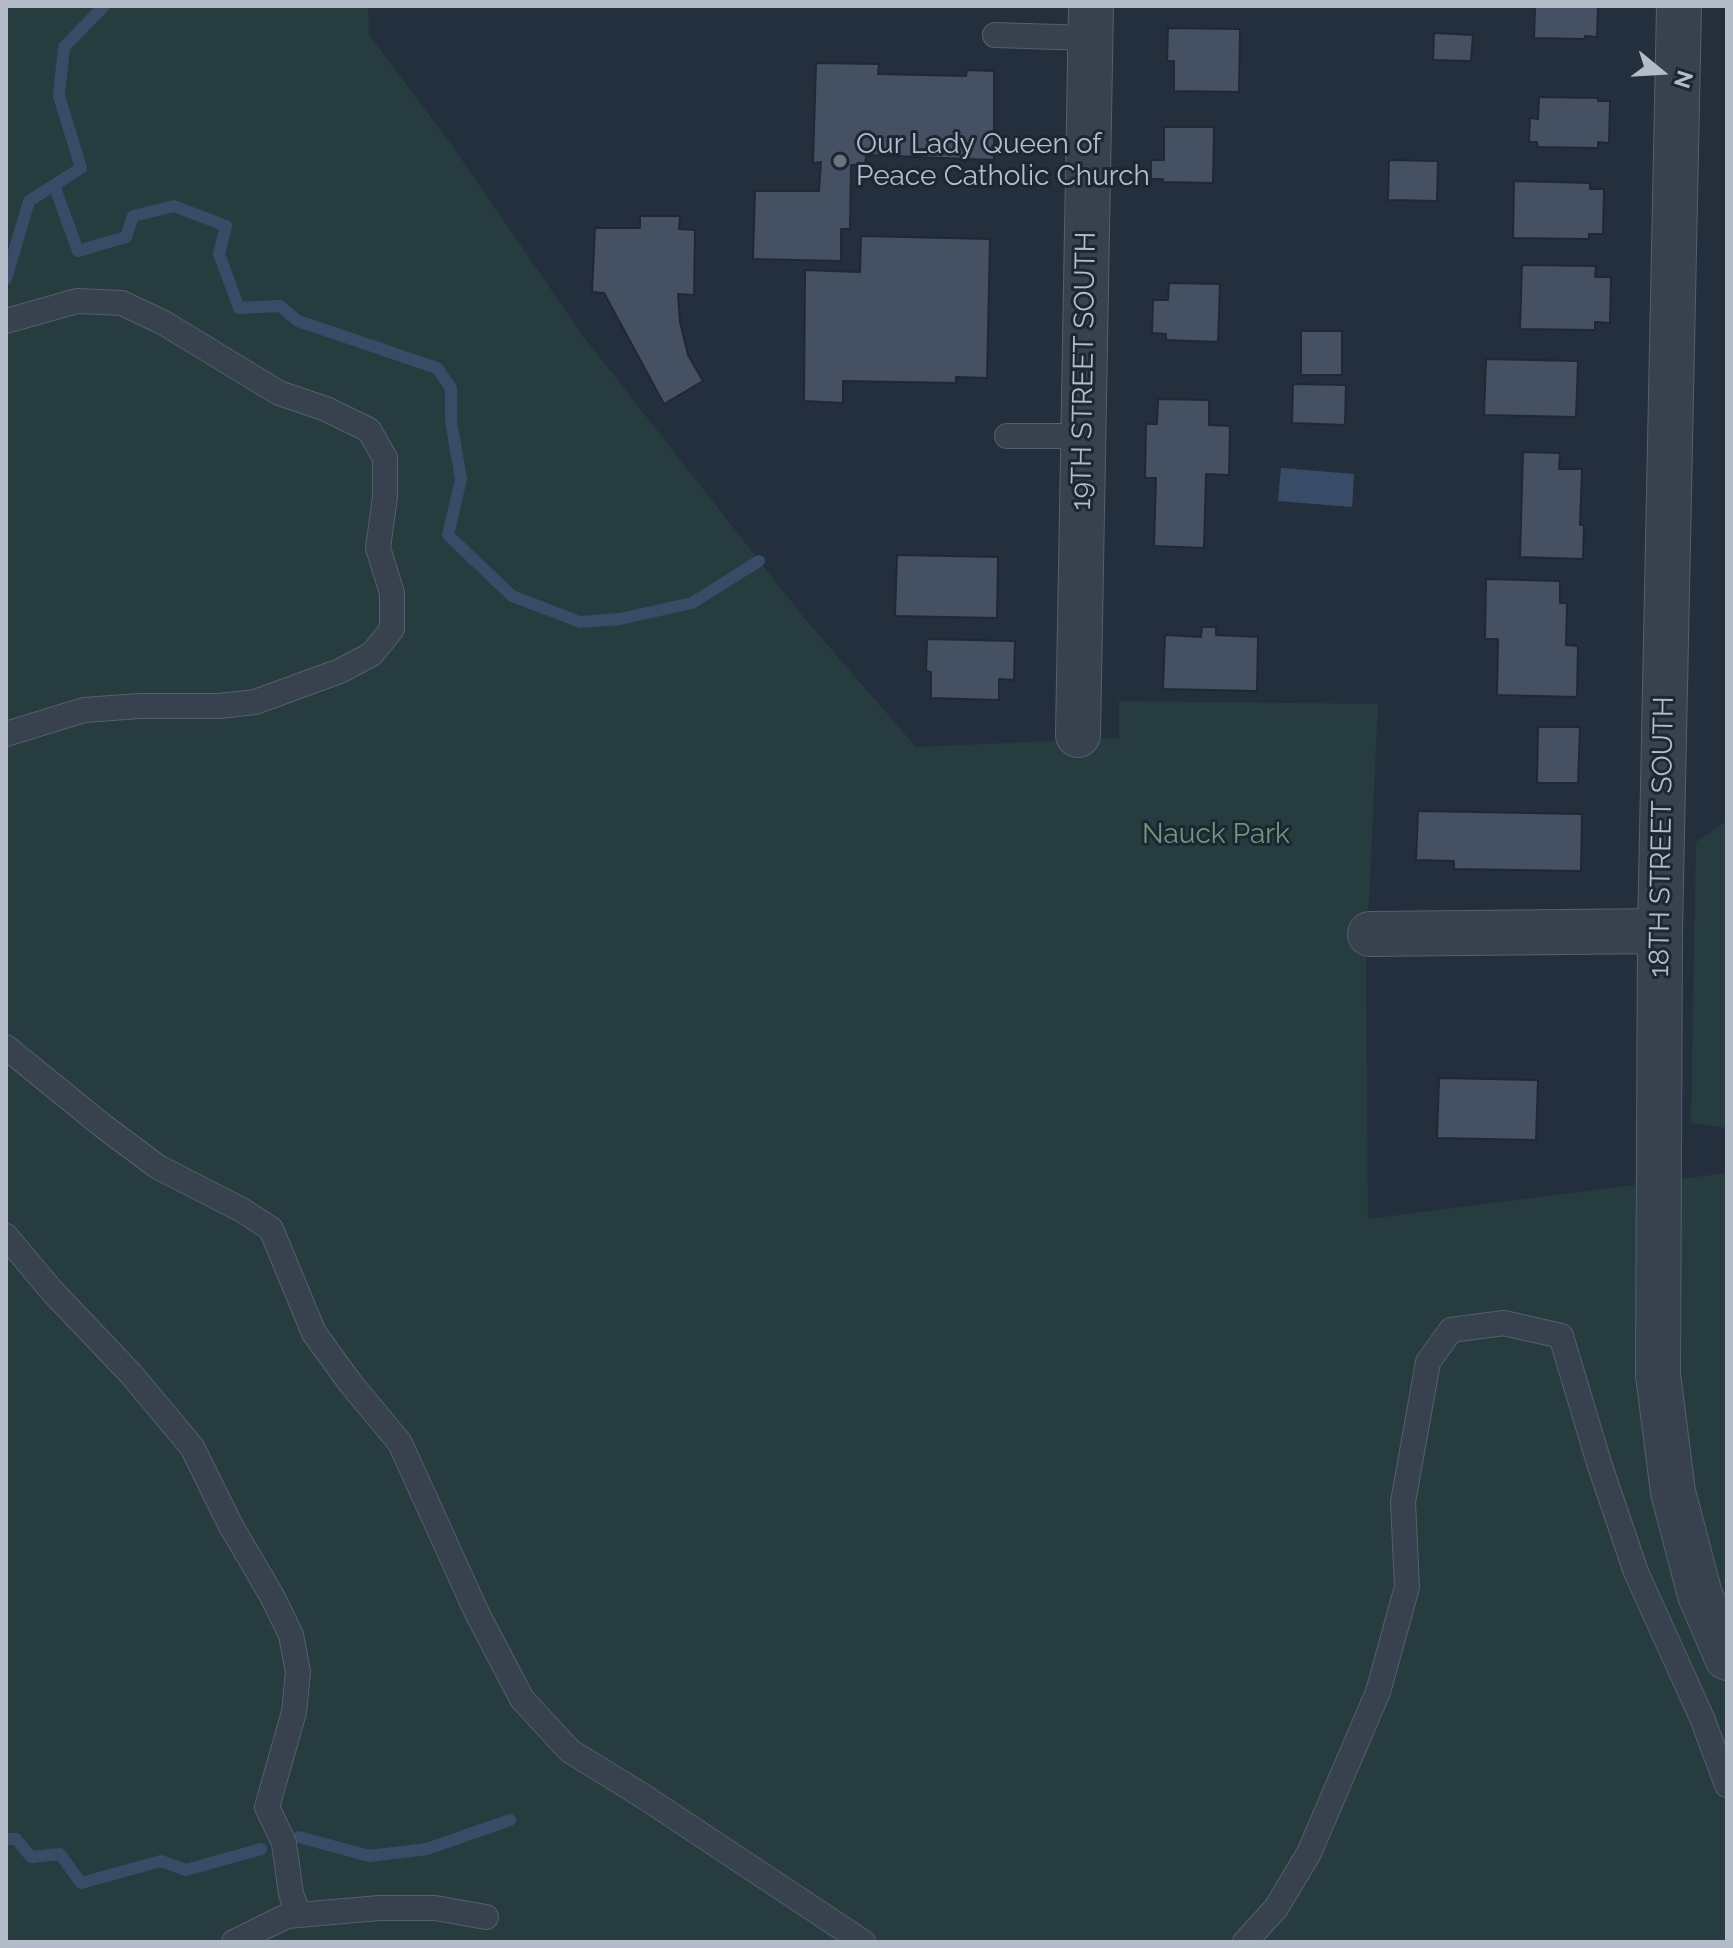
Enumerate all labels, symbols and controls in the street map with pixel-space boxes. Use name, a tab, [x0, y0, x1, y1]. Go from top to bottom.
north arrow	[1621, 32, 1701, 112]
text: N	[1669, 67, 1699, 91]
place label: Our Lady Queen of Peace Catholic Church	[856, 128, 1150, 194]
marker: Our Lady Queen of Peace Catholic Church	[831, 152, 849, 170]
street label: 19TH STREET SOUTH	[1065, 231, 1103, 511]
street label: 18TH STREET SOUTH	[1643, 696, 1681, 978]
park label: Nauck Park	[1142, 818, 1290, 852]

